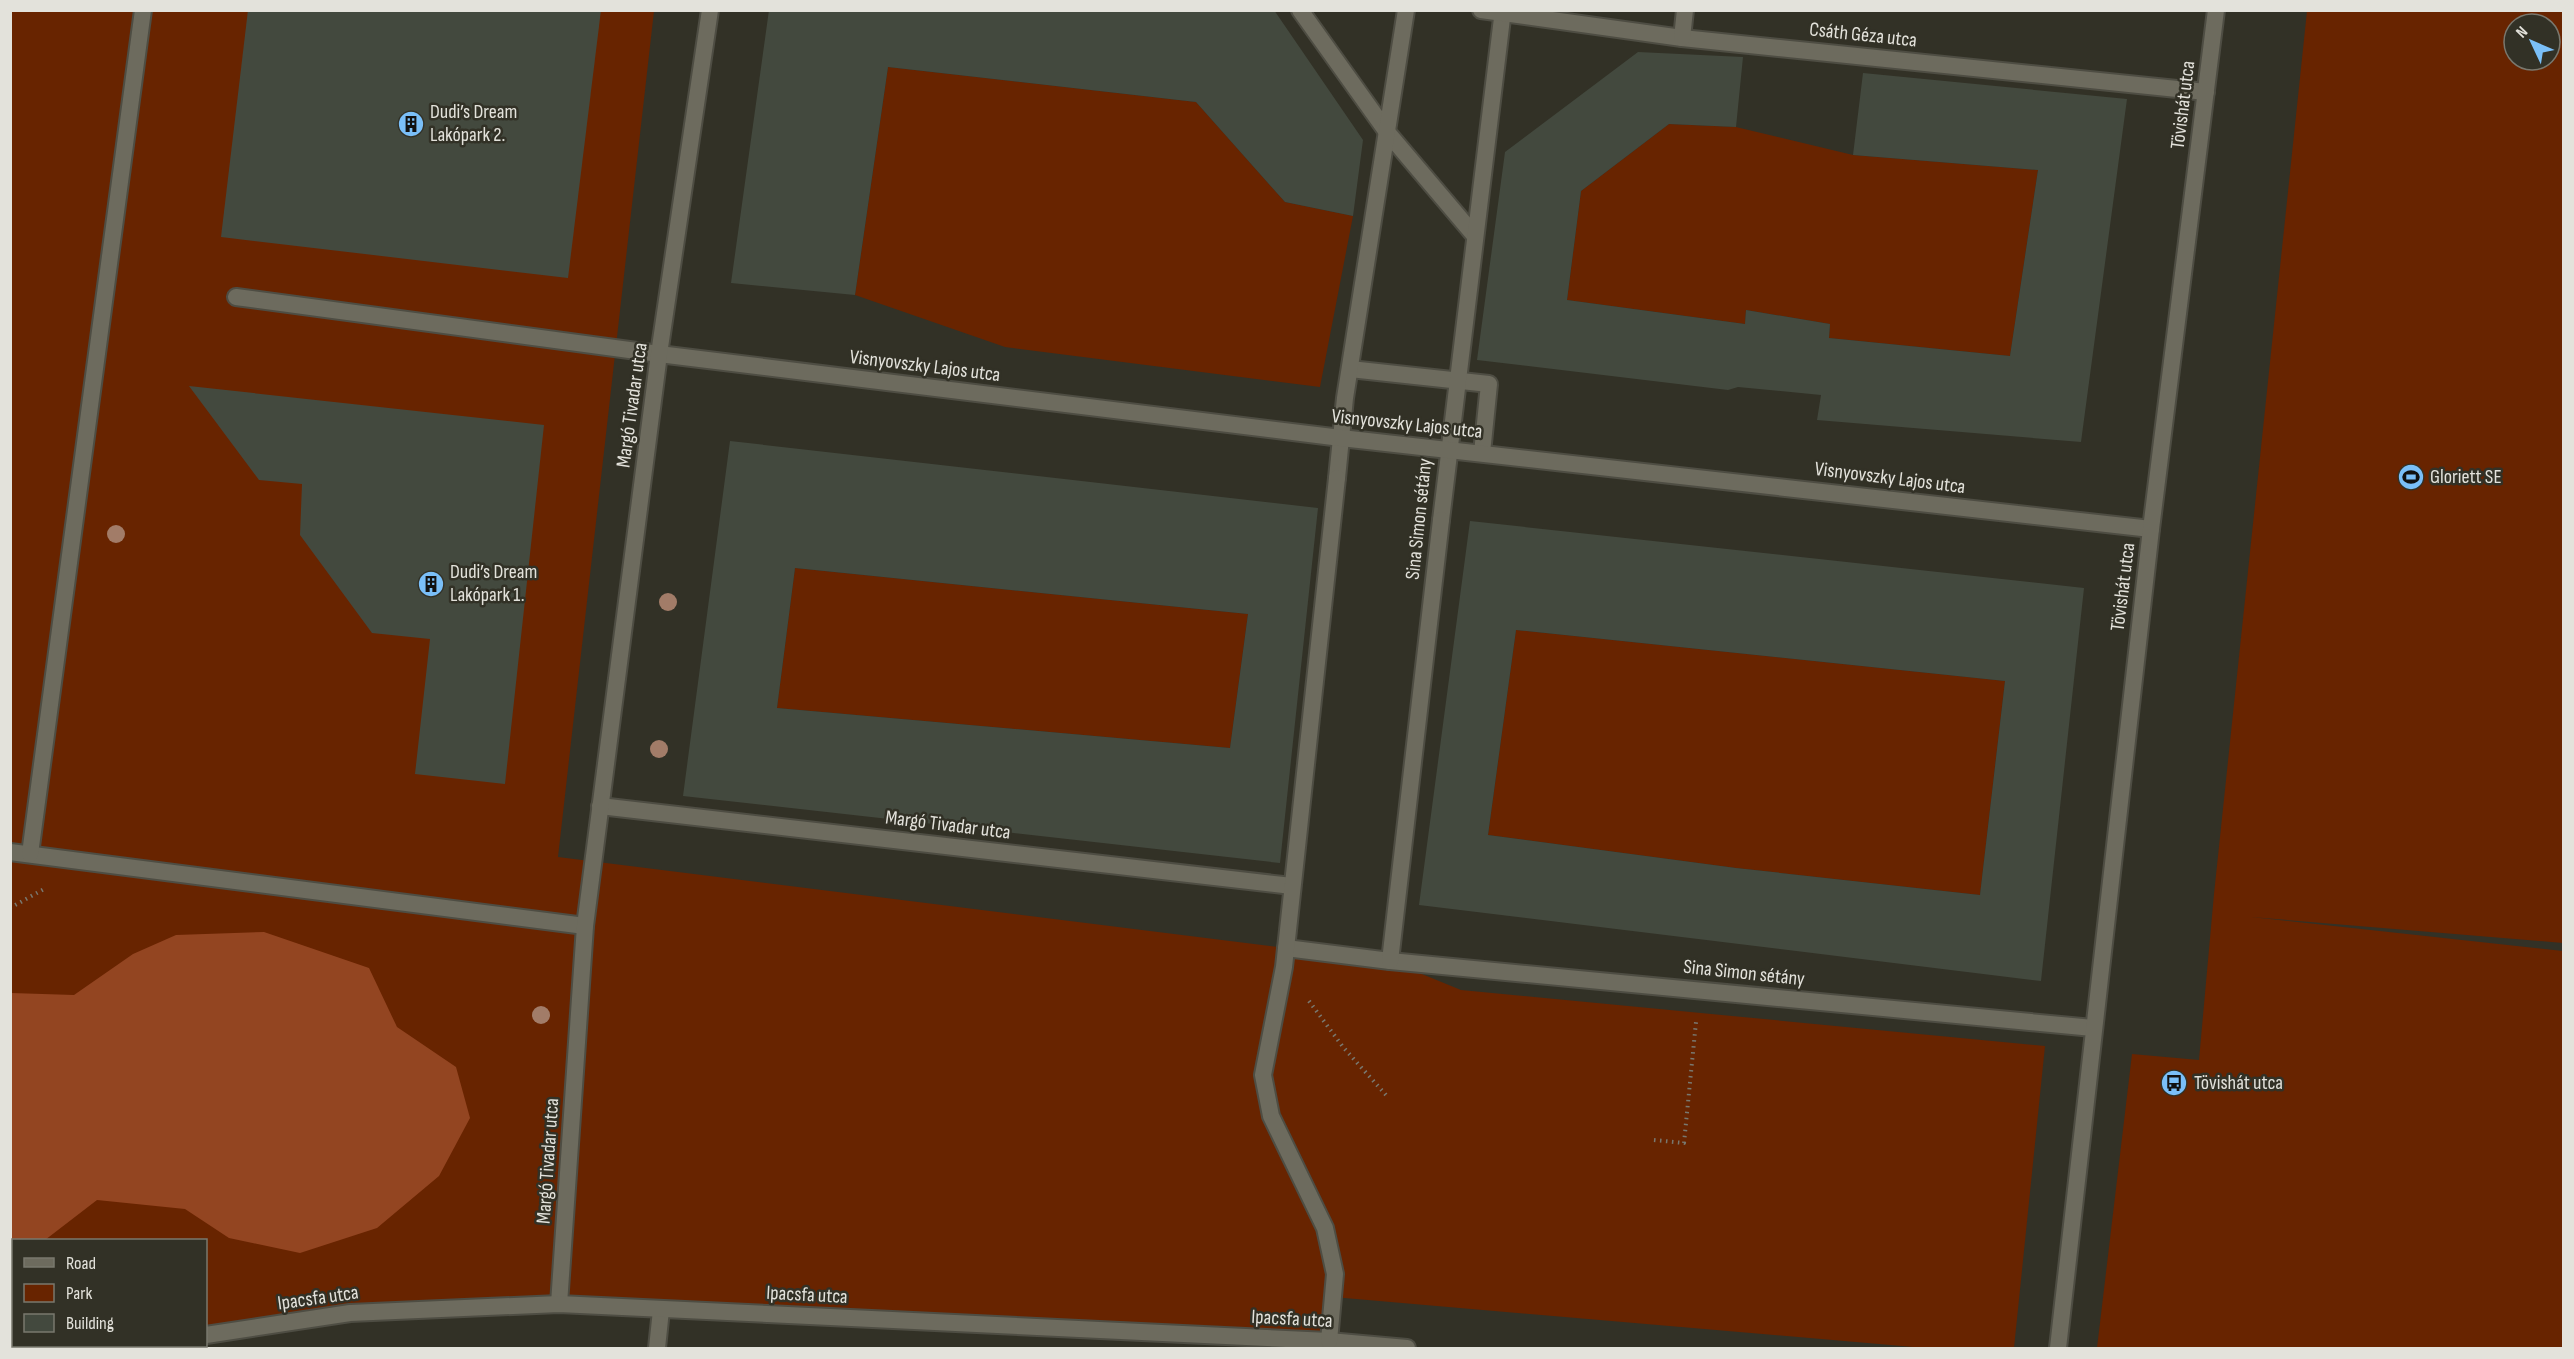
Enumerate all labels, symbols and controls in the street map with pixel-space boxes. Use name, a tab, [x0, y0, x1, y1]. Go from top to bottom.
north arrow	[2502, 12, 2562, 72]
street label: Csáth Géza utca	[1808, 17, 1918, 53]
text: N	[2512, 23, 2532, 42]
street label: Tövishát utca	[2166, 59, 2200, 151]
place label: Dudi’s Dream Lakópark 2.	[430, 100, 517, 147]
building icon: Dudi’s Dream Lakópark 2.	[396, 109, 426, 139]
street label: Margó Tivadar utca	[611, 341, 653, 469]
street label: Visnyovszky Lajos utca	[848, 345, 1002, 387]
street label: Visnyovszky Lajos utca	[1330, 404, 1484, 444]
street label: Sina Simon sétány	[1401, 457, 1437, 581]
street label: Visnyovszky Lajos utca	[1813, 457, 1967, 499]
sports icon: Gloriett SE	[2396, 462, 2426, 492]
place label: Gloriett SE	[2430, 465, 2502, 489]
street label: Tövishát utca	[2106, 541, 2140, 633]
place label: Dudi’s Dream Lakópark 1.	[450, 560, 537, 607]
building icon: Dudi’s Dream Lakópark 1.	[416, 569, 446, 599]
street label: Margó Tivadar utca	[884, 805, 1012, 845]
street label: Sina Simon sétány	[1682, 955, 1806, 991]
bus stop icon: Tövishát utca	[2159, 1068, 2189, 1098]
place label: Tövishát utca	[2194, 1071, 2283, 1095]
street label: Margó Tivadar utca	[532, 1097, 564, 1225]
legend	[12, 1239, 207, 1347]
text: Road	[66, 1253, 96, 1274]
street label: Ipacsfa utca	[276, 1280, 360, 1316]
street label: Ipacsfa utca	[766, 1281, 848, 1309]
text: Park	[66, 1283, 92, 1304]
street label: Ipacsfa utca	[1251, 1305, 1333, 1333]
text: Building	[66, 1313, 114, 1334]

